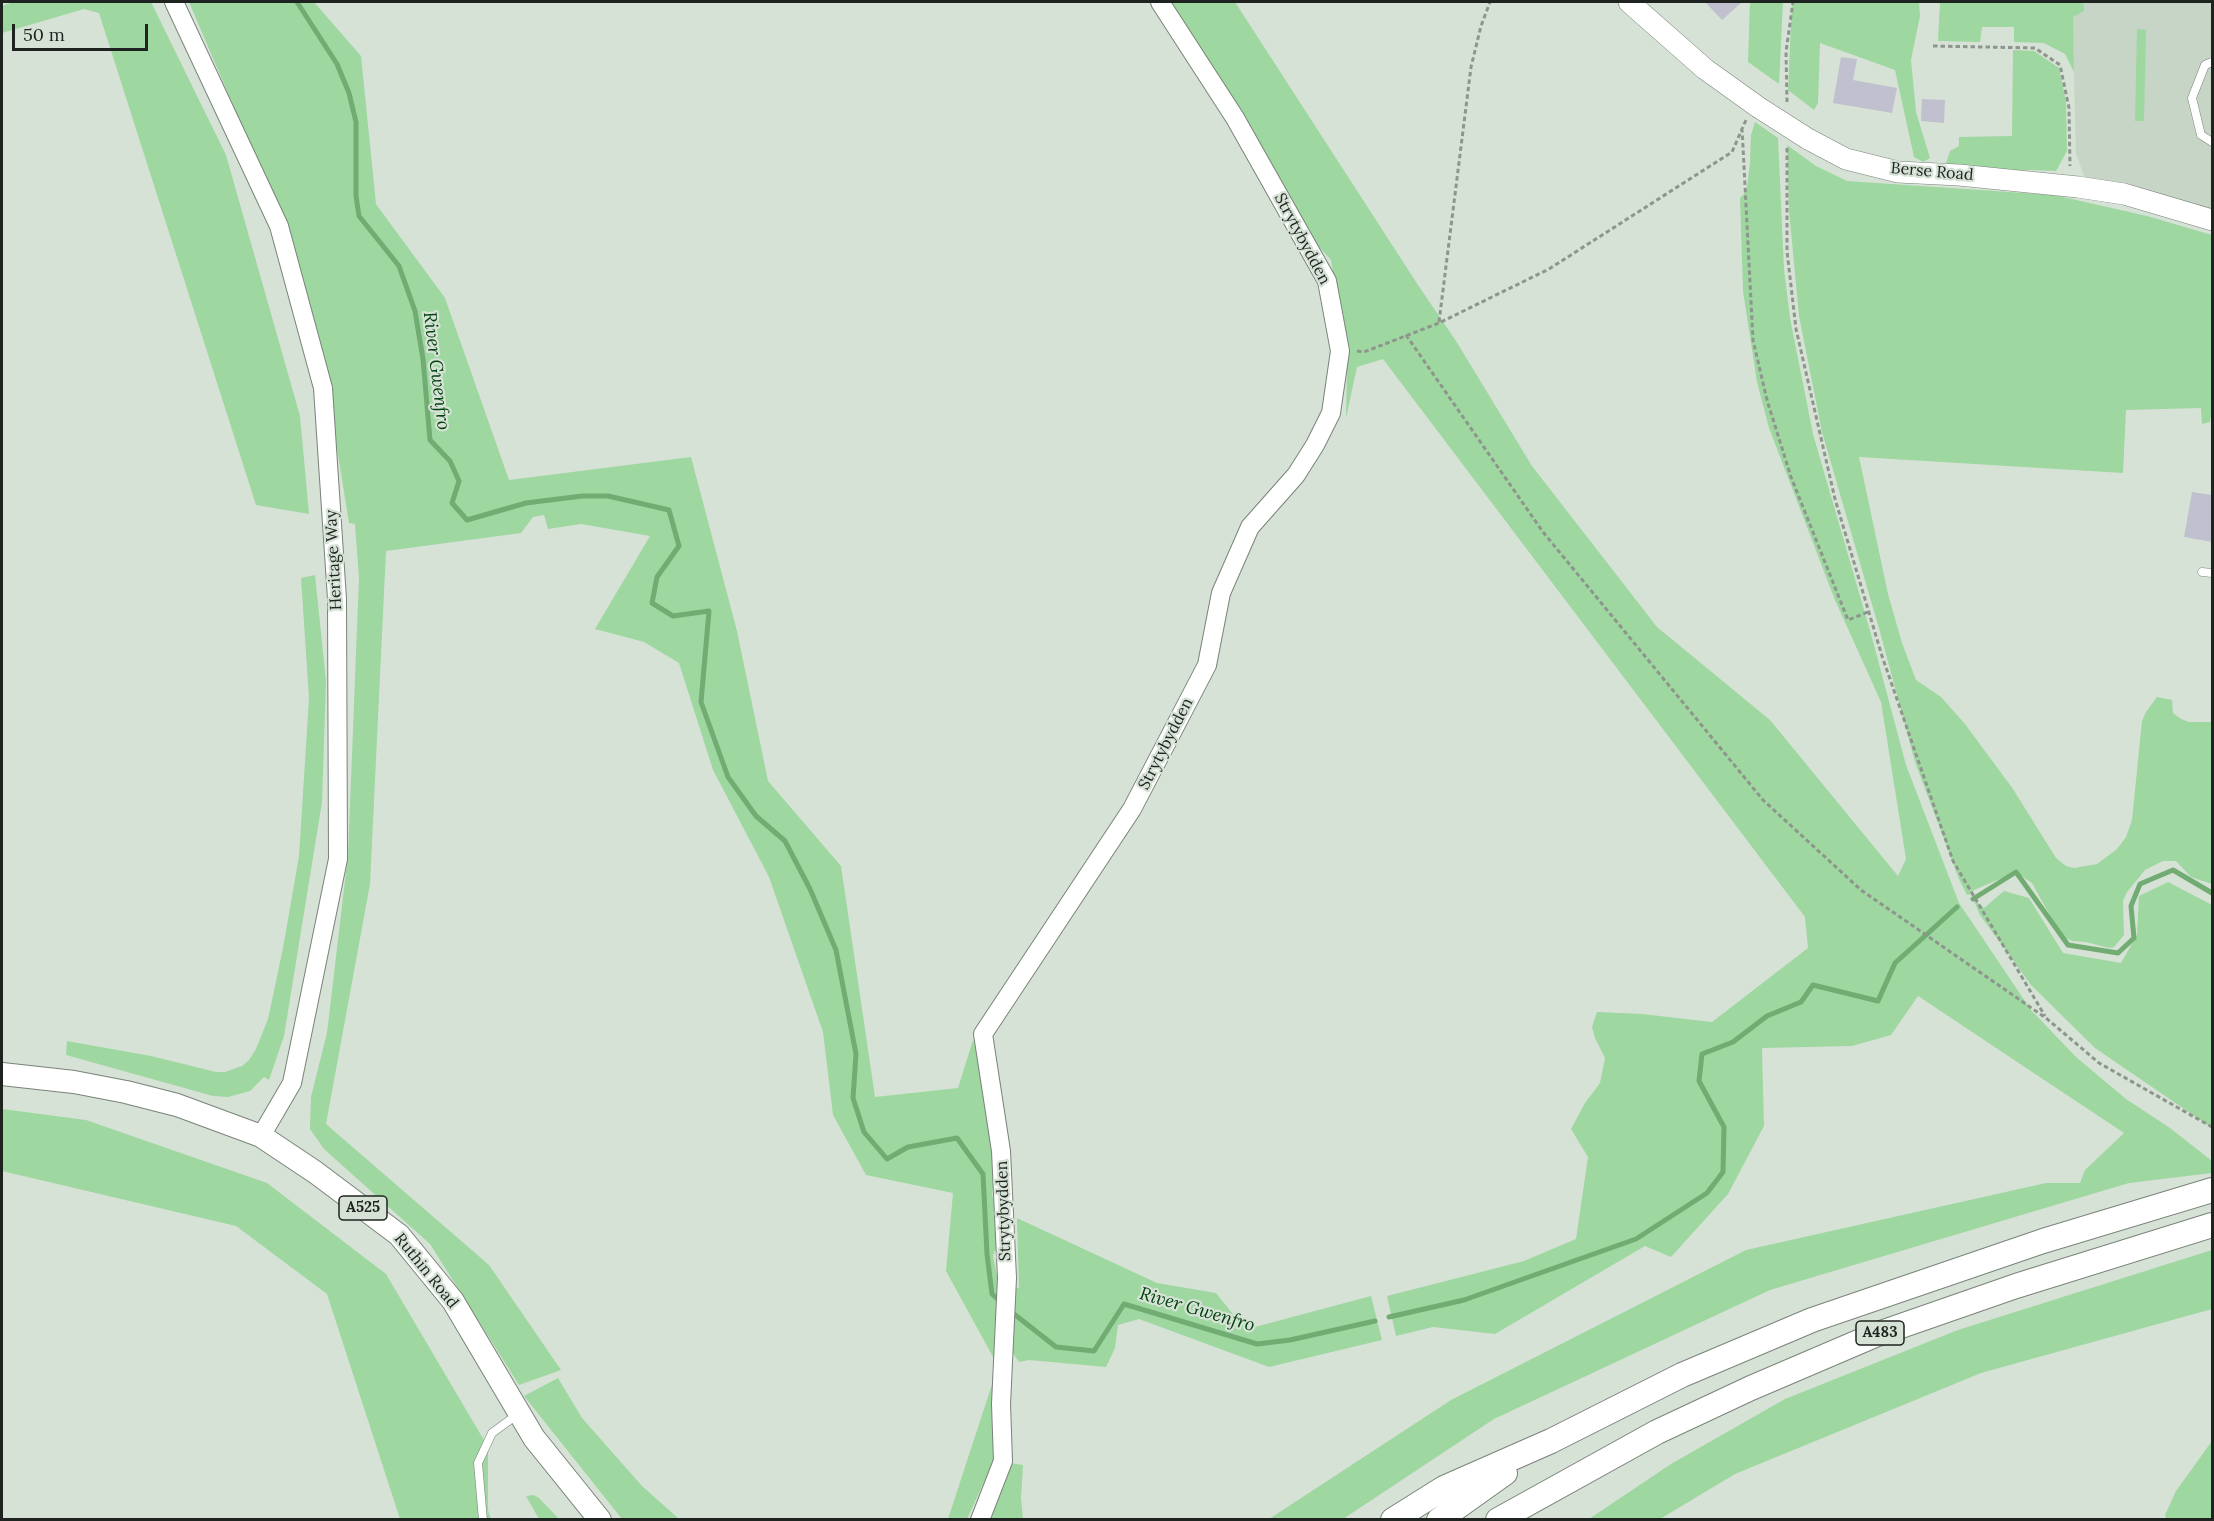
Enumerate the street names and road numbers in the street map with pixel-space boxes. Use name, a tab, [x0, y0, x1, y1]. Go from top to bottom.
street label: Berse Road	[1890, 159, 1974, 185]
street label: Strytybydden	[1270, 190, 1334, 288]
street label: Heritage Way	[322, 509, 346, 611]
street label: Strytybydden	[1135, 695, 1197, 793]
street label: Strytybydden	[993, 1160, 1015, 1262]
road number: A525	[339, 1196, 387, 1220]
street label: Ruthin Road	[390, 1230, 462, 1312]
road number: A483	[1856, 1321, 1904, 1345]

